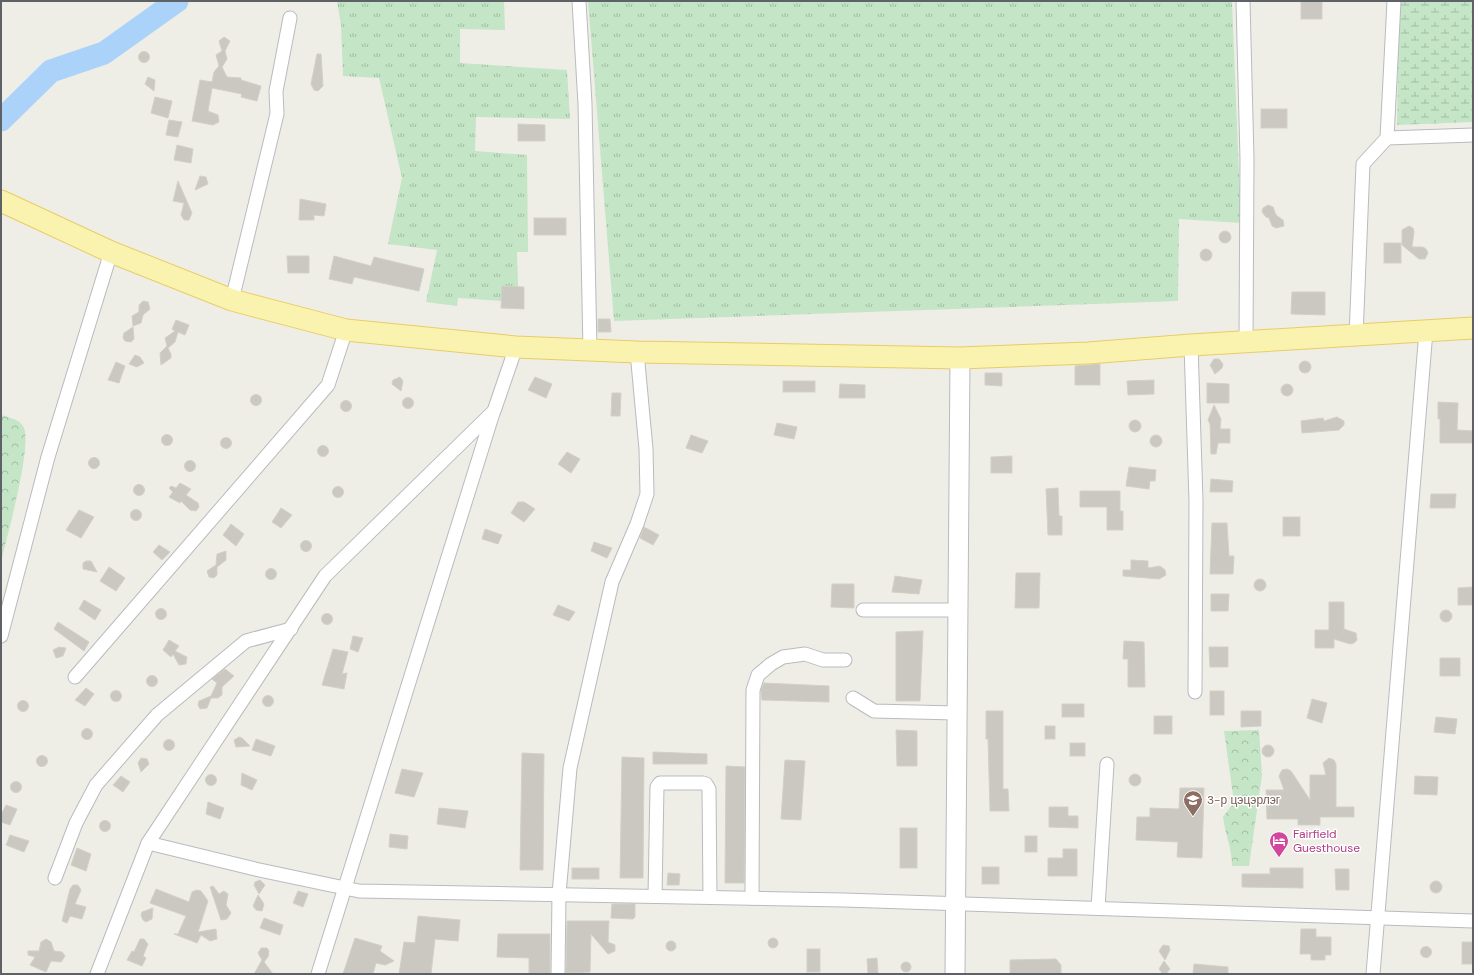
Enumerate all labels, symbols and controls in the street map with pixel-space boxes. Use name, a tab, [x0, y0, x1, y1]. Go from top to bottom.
school or university icon: 3-р цэцэрлэг	[1182, 789, 1204, 817]
place label: 3-р цэцэрлэг	[1207, 792, 1281, 808]
place label: Fairfield Guesthouse	[1293, 826, 1360, 856]
hotel icon: Fairfield Guesthouse	[1268, 830, 1290, 858]

